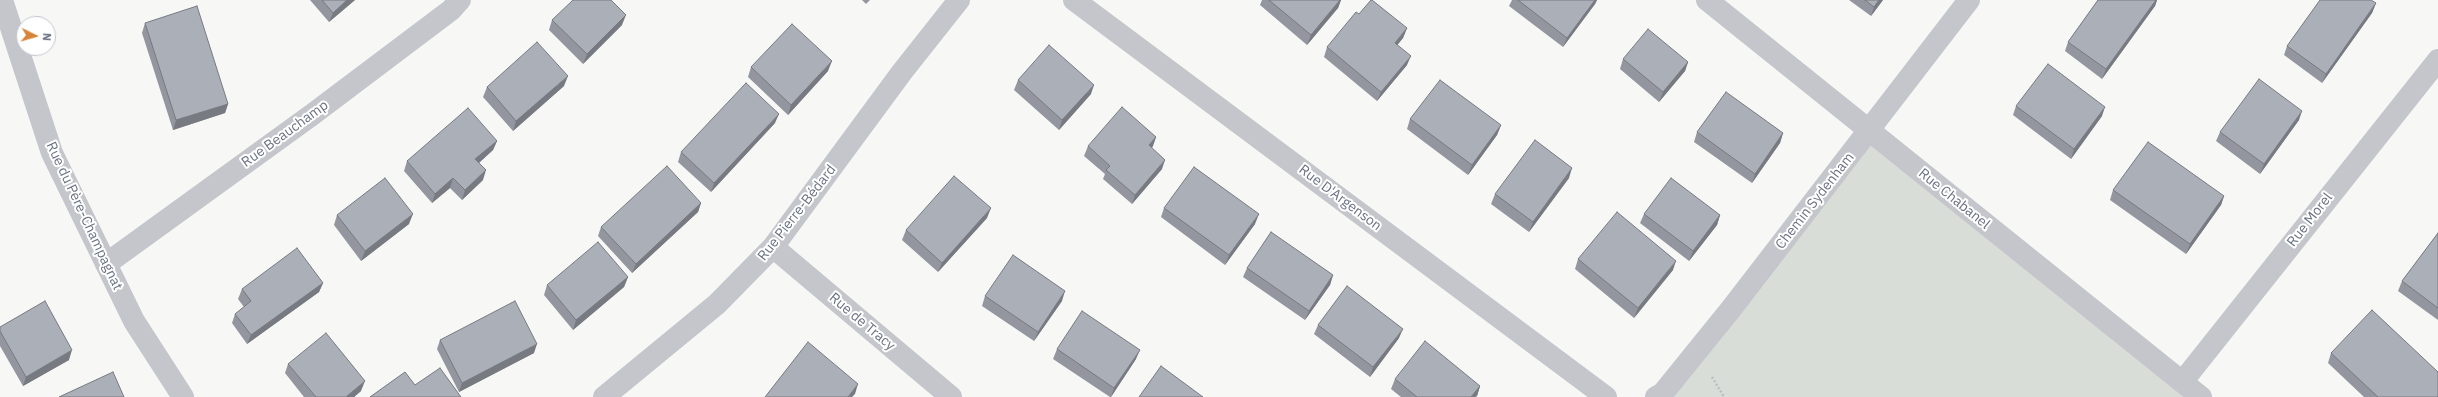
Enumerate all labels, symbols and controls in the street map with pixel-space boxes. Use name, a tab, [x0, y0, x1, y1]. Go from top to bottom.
north arrow	[16, 16, 56, 56]
text: N	[40, 32, 54, 42]
street label: Rue Beauchamp	[238, 97, 332, 171]
street label: Rue du Père-Champagnat	[42, 139, 126, 293]
street label: Chemin Sydenham	[1772, 149, 1858, 253]
street label: Rue D'Argenson	[1295, 161, 1385, 235]
street label: Rue Pierre-Bédard	[754, 162, 840, 264]
street label: Rue Chabanel	[1915, 165, 1993, 233]
street label: Rue Morel	[2284, 190, 2336, 250]
street label: Rue de Tracy	[826, 290, 898, 354]

